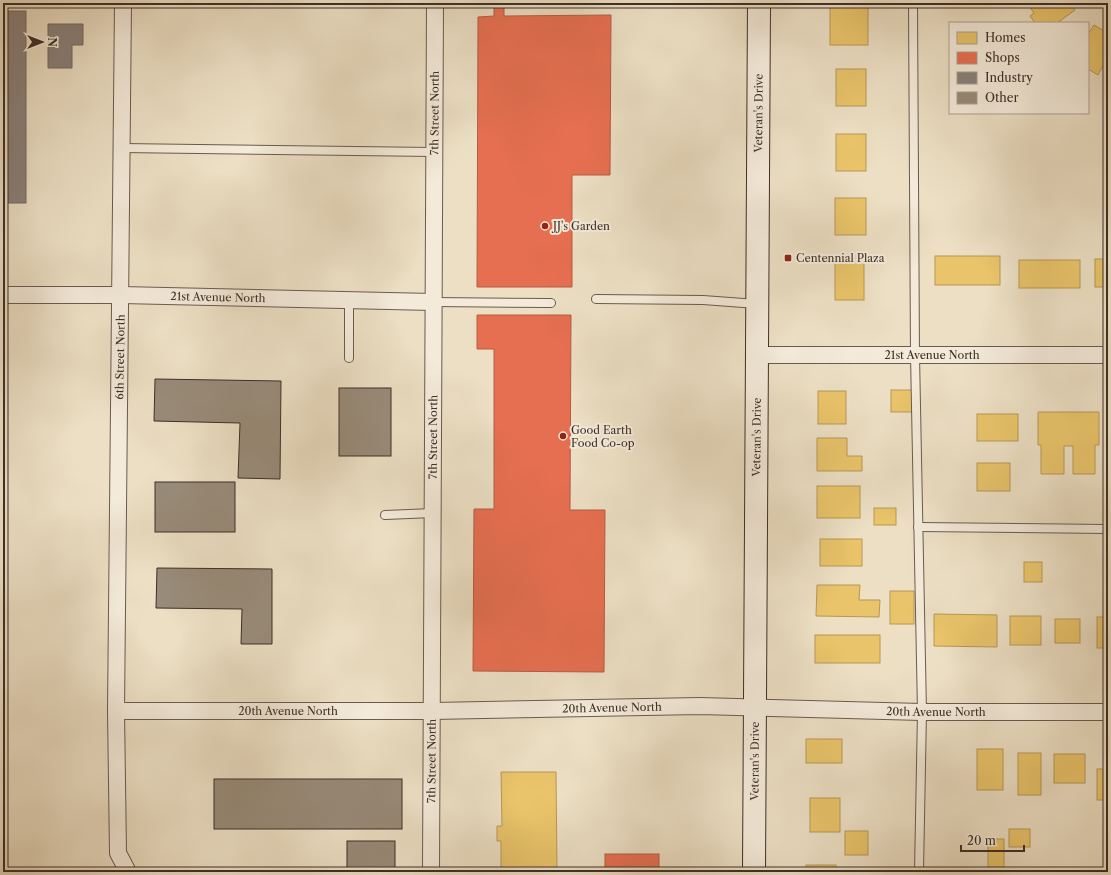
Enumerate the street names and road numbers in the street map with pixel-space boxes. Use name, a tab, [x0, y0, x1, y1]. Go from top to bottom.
street label: 7th Street North	[427, 71, 442, 155]
street label: Veteran's Drive	[751, 73, 766, 154]
street label: 21st Avenue North	[170, 289, 266, 305]
street label: 6th Street North	[112, 314, 128, 400]
street label: 21st Avenue North	[884, 348, 980, 362]
street label: 7th Street North	[426, 395, 440, 479]
street label: Veteran's Drive	[749, 397, 764, 478]
street label: 20th Avenue North	[562, 700, 662, 716]
street label: 20th Avenue North	[238, 704, 338, 718]
street label: 20th Avenue North	[886, 704, 986, 719]
street label: 7th Street North	[424, 719, 439, 803]
street label: Veteran's Drive	[747, 721, 762, 802]

